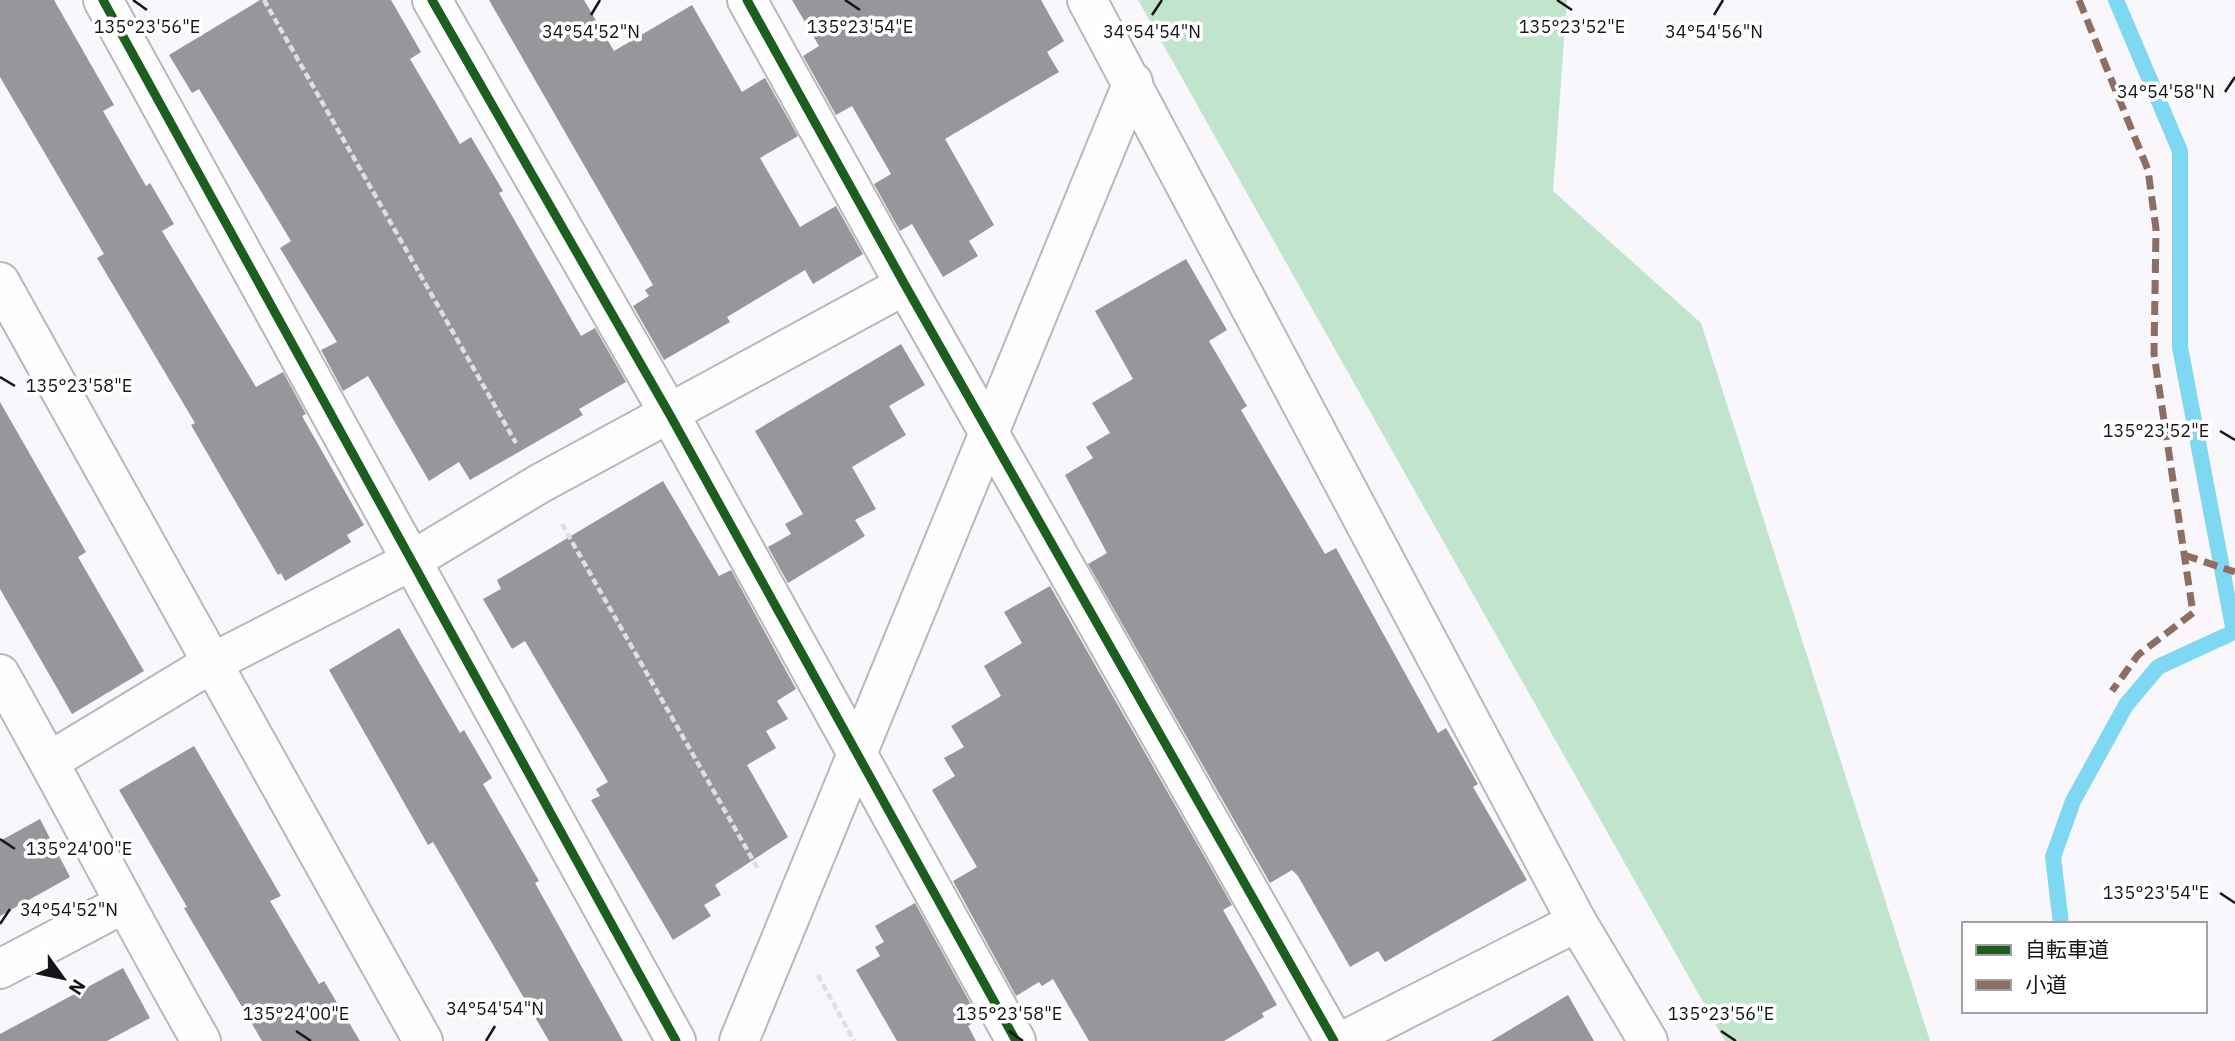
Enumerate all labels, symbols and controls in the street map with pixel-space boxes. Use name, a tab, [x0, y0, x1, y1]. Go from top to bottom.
text: 135°23'56"E	[94, 15, 200, 38]
text: 135°23'54"E	[807, 15, 913, 38]
text: 135°23'52"E	[1519, 15, 1625, 38]
text: 34°54'52"N	[542, 20, 640, 43]
text: 34°54'54"N	[1103, 20, 1201, 43]
text: 34°54'56"N	[1665, 20, 1763, 43]
text: 34°54'58"N	[2117, 80, 2215, 103]
text: 135°23'58"E	[26, 374, 132, 397]
text: 135°23'52"E	[2103, 419, 2209, 442]
text: 135°24'00"E	[26, 837, 132, 860]
text: 135°23'54"E	[2103, 881, 2209, 904]
text: 34°54'52"N	[20, 898, 118, 921]
legend	[1962, 922, 2207, 1013]
text: 自転車道	[2025, 935, 2109, 963]
north arrow	[28, 943, 98, 1013]
text: 小道	[2025, 970, 2067, 998]
text: N	[63, 975, 91, 1000]
text: 34°54'54"N	[446, 997, 544, 1020]
text: 135°24'00"E	[243, 1002, 349, 1025]
text: 135°23'58"E	[956, 1002, 1062, 1025]
text: 135°23'56"E	[1668, 1002, 1774, 1025]

